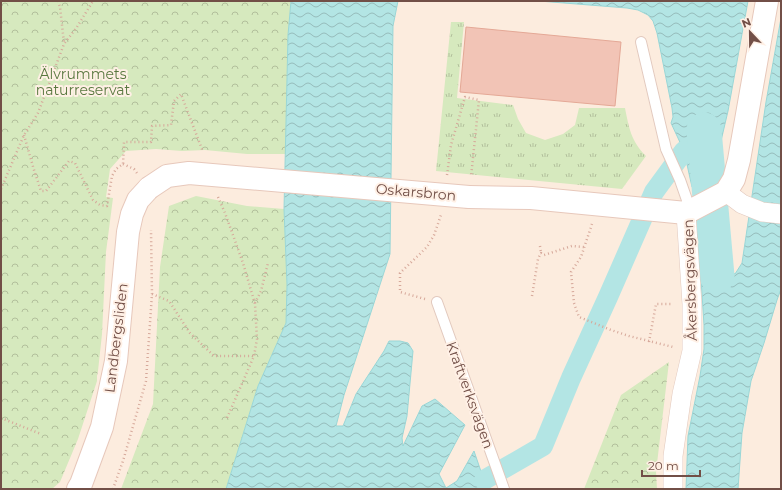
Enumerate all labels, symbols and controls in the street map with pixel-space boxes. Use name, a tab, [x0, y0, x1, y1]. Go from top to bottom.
north arrow	[730, 12, 770, 52]
text: N	[740, 15, 753, 31]
park label: Älvrummets naturreservat	[36, 65, 131, 99]
street label: Oskarsbron	[375, 180, 457, 204]
street label: Åkersbergsvägen	[678, 219, 701, 341]
street label: Landbergsliden	[100, 282, 132, 394]
street label: Kraftverksvägen	[442, 339, 498, 451]
scale bar	[642, 452, 700, 478]
text: 20 m	[648, 458, 679, 473]

